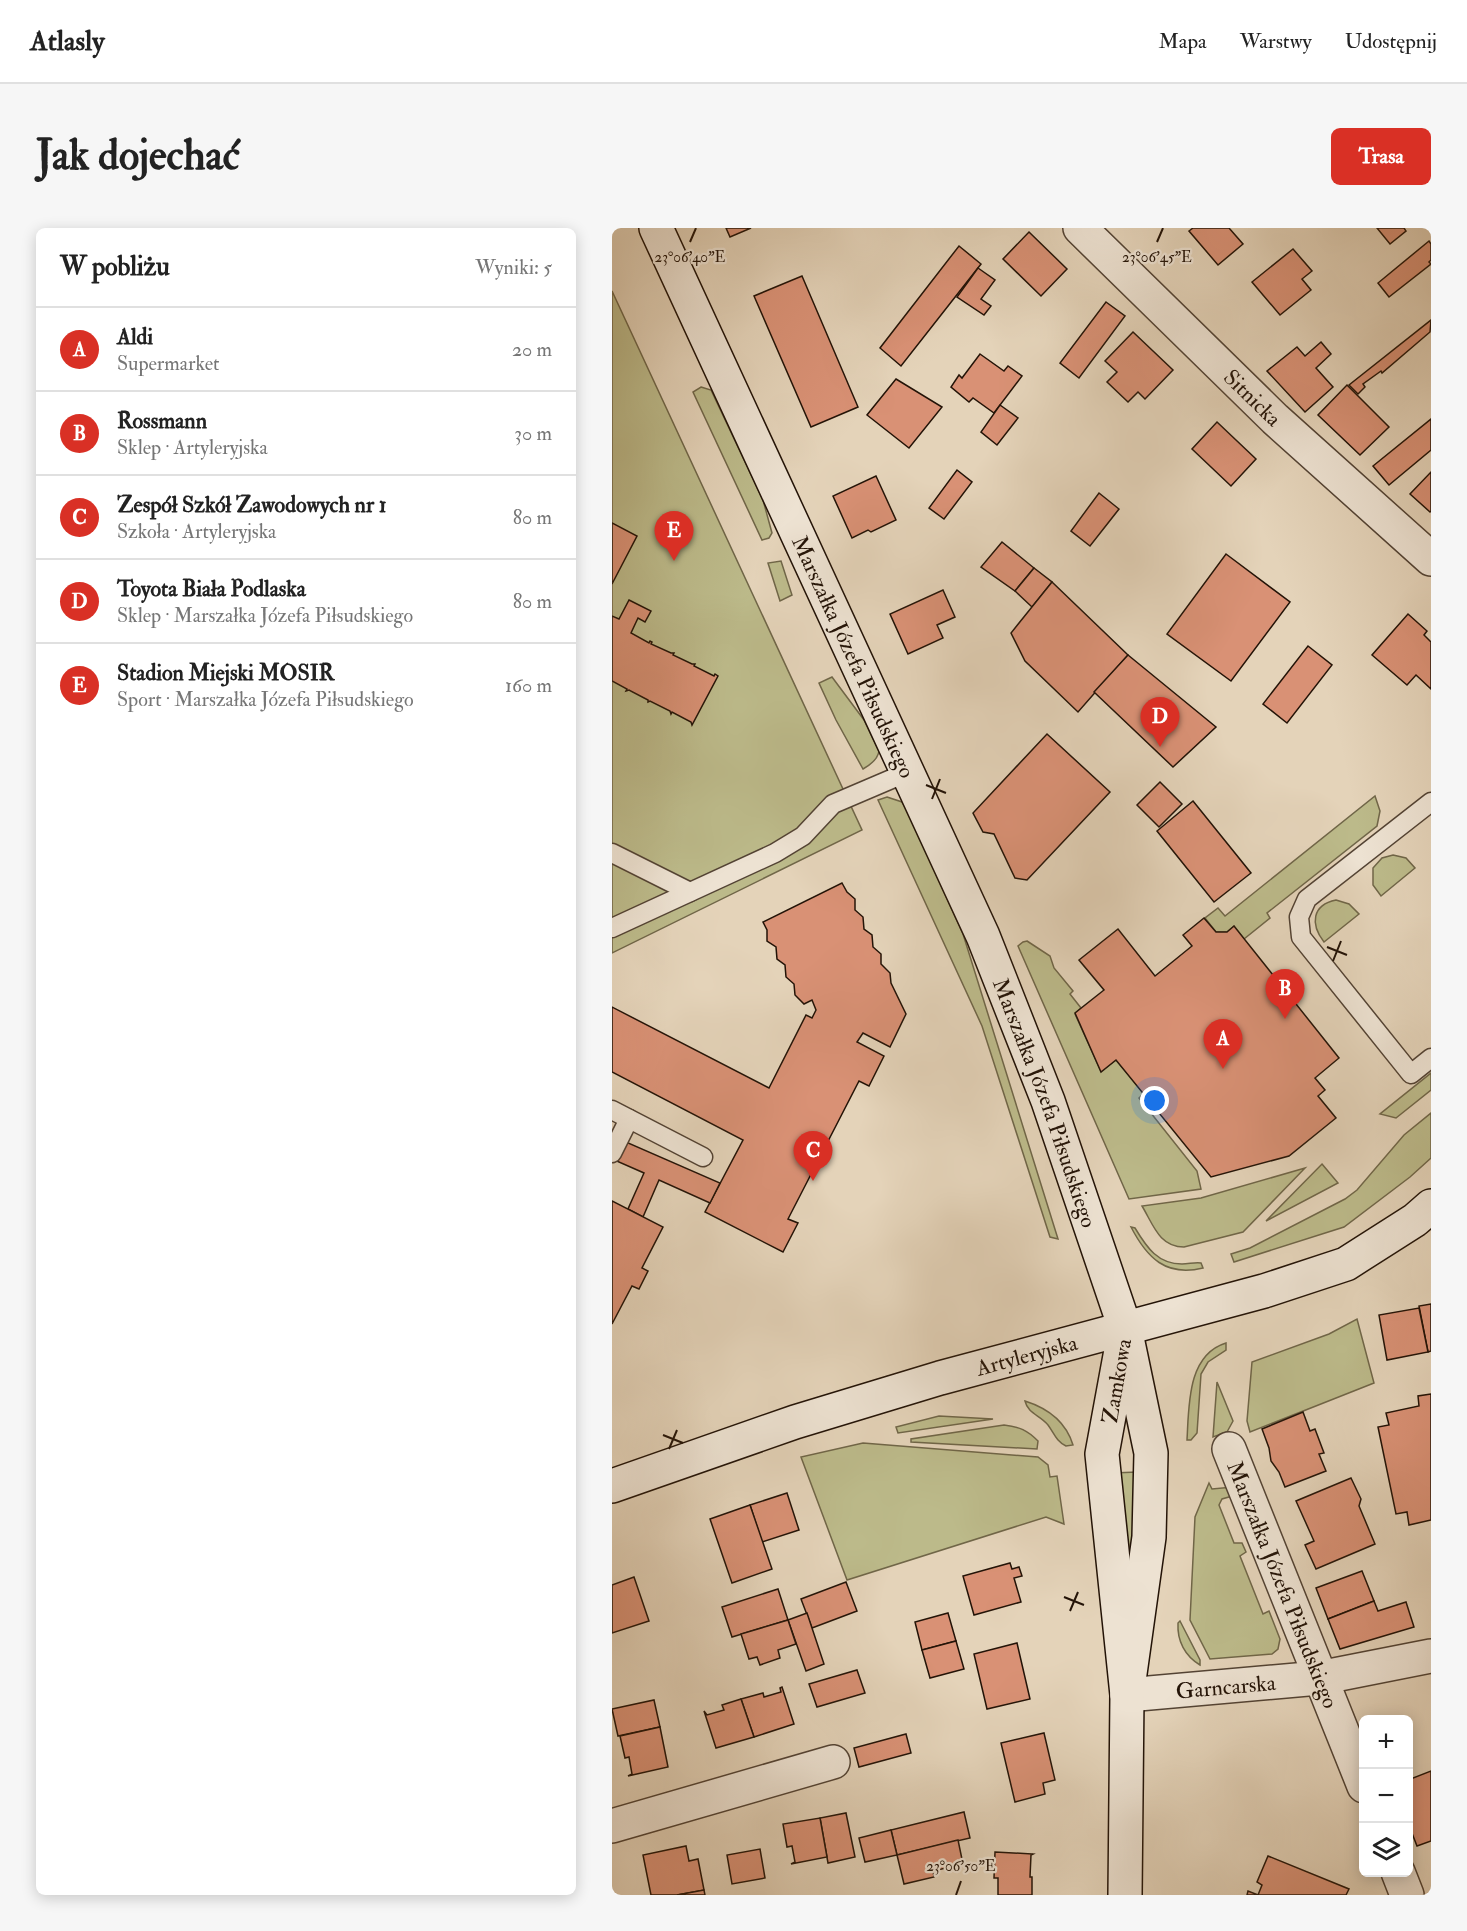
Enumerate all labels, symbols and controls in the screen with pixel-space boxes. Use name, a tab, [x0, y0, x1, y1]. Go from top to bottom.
text: Atlasly	[30, 24, 104, 59]
text: Mapa	[1159, 28, 1207, 55]
text: Warstwy	[1240, 28, 1312, 55]
text: Udostępnij	[1345, 28, 1437, 55]
button: Trasa	[1331, 128, 1431, 185]
text: Jak dojechać	[36, 130, 240, 182]
text: 23°06'40"E	[655, 248, 726, 267]
text: 23°06'45"E	[1122, 248, 1192, 267]
text: W pobliżu	[60, 251, 170, 283]
text: Wyniki: 5	[475, 255, 552, 280]
text: Aldi	[117, 323, 153, 351]
text: A	[73, 337, 86, 362]
text: 20 m	[512, 337, 552, 362]
text: Supermarket	[117, 351, 220, 376]
street label: Sitnicka	[1217, 363, 1288, 433]
text: Rossmann	[117, 407, 207, 435]
text: B	[73, 421, 86, 446]
text: 30 m	[514, 421, 552, 446]
text: Sklep · Artyleryjska	[117, 435, 268, 460]
text: Zespół Szkół Zawodowych nr 1	[117, 491, 387, 519]
text: C	[72, 505, 87, 530]
text: 80 m	[513, 505, 552, 530]
pin: E	[654, 512, 694, 561]
text: Szkoła · Artyleryjska	[117, 519, 276, 544]
street label: Marszałka Józefa Piłsudskiego	[785, 531, 921, 782]
text: Toyota Biała Podlaska	[117, 575, 306, 603]
text: D	[71, 589, 88, 614]
text: 80 m	[513, 589, 552, 614]
text: Sklep · Marszałka Józefa Piłsudskiego	[117, 603, 413, 628]
text: Stadion Miejski MOSIR	[117, 659, 334, 687]
text: E	[72, 673, 87, 698]
text: 160 m	[505, 673, 552, 698]
text: Sport · Marszałka Józefa Piłsudskiego	[117, 687, 414, 712]
pin: D	[1140, 698, 1180, 747]
pin: B	[1266, 970, 1304, 1019]
street label: Marszałka Józefa Piłsudskiego	[986, 974, 1103, 1231]
pin: A	[1204, 1020, 1242, 1069]
your location	[1140, 1086, 1169, 1115]
pin: C	[794, 1132, 832, 1181]
street label: Artyleryjska	[972, 1329, 1081, 1383]
street label: Zamkowa	[1096, 1336, 1138, 1426]
street label: Marszałka Józefa Piłsudskiego	[1220, 1457, 1344, 1712]
street label: Garncarska	[1175, 1669, 1278, 1706]
map controls	[1359, 1715, 1413, 1877]
button: +	[1359, 1715, 1413, 1769]
button: −	[1359, 1769, 1413, 1823]
button: layers	[1359, 1823, 1413, 1877]
text: 23°06'50"E	[926, 1857, 996, 1876]

